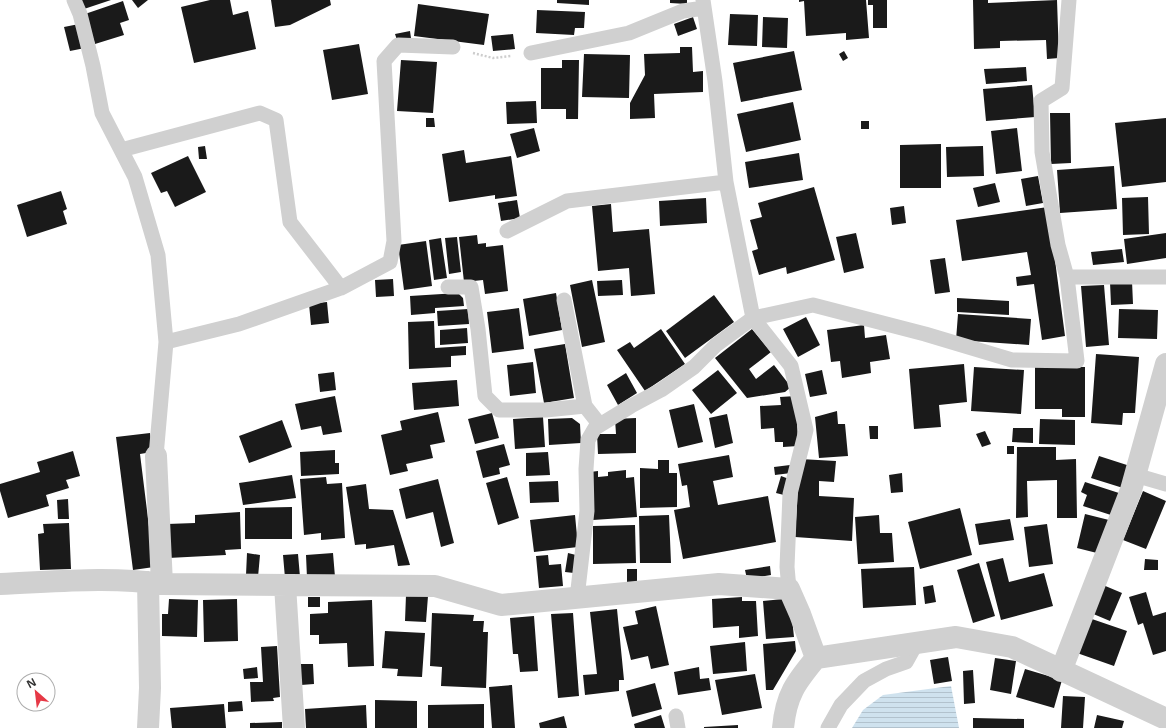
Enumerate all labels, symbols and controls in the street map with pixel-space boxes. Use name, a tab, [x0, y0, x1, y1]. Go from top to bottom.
north arrow	[16, 672, 56, 712]
text: N	[24, 674, 39, 691]

